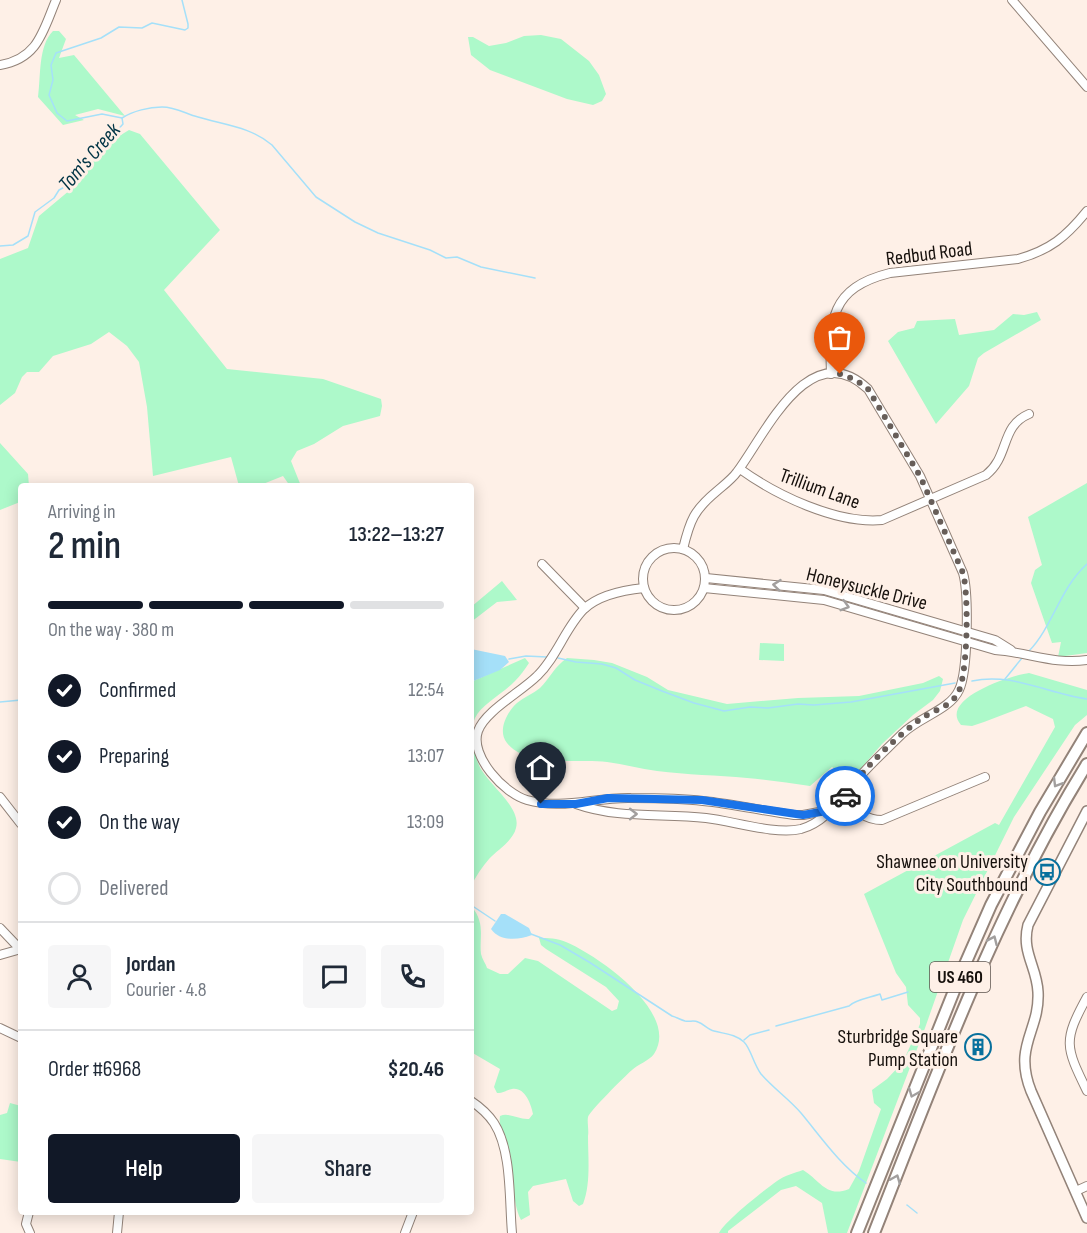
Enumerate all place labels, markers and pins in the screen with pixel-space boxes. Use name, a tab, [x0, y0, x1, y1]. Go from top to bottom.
pin	[814, 312, 865, 374]
pin	[515, 742, 566, 804]
place label: Shawnee on University City Southbound	[876, 850, 1028, 897]
bus stop icon: Shawnee on University City Southbound	[1032, 857, 1062, 887]
place label: Sturbridge Square Pump Station	[838, 1025, 958, 1072]
building icon: Sturbridge Square Pump Station	[963, 1032, 993, 1062]

